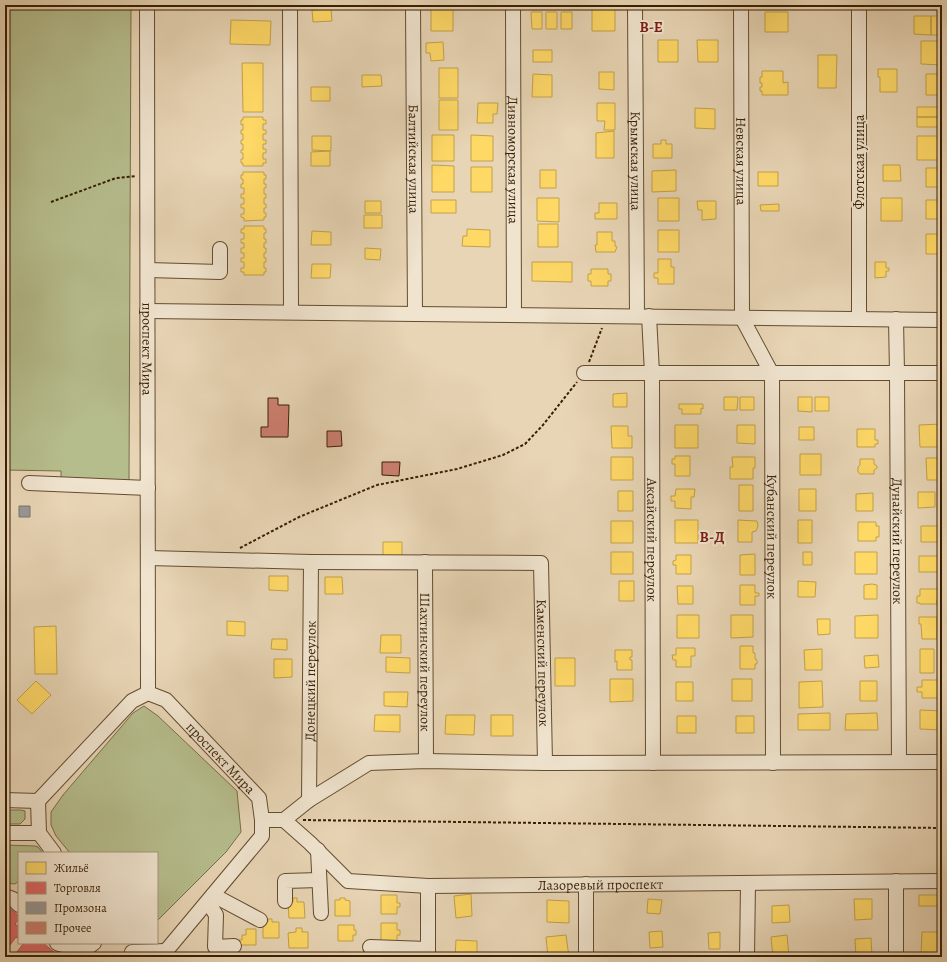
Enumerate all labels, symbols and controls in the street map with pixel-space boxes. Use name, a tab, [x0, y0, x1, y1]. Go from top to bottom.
district label: В-Е	[639, 17, 663, 37]
street label: Дивноморская улица	[503, 96, 523, 224]
street label: Балтийская улица	[404, 104, 423, 214]
street label: Крымская улица	[626, 111, 645, 211]
street label: Флотская улица	[850, 114, 869, 209]
street label: Невская улица	[731, 117, 751, 206]
street label: проспект Мира	[137, 303, 157, 396]
street label: Кубанский переулок	[762, 474, 782, 599]
street label: Аксайский переулок	[642, 477, 662, 602]
street label: Дунайский переулок	[888, 478, 907, 604]
district label: В-Д	[700, 527, 725, 547]
street label: Шахтинский переулок	[415, 592, 435, 732]
street label: Каменский переулок	[532, 599, 553, 727]
street label: Донецкий переулок	[300, 621, 321, 741]
street label: проспект Мира	[182, 718, 260, 799]
legend	[18, 852, 158, 944]
text: Жильё	[54, 860, 89, 876]
street label: Лазоревый проспект	[538, 875, 663, 895]
text: Торговля	[54, 880, 101, 896]
text: Промзона	[54, 900, 107, 916]
text: Прочее	[54, 920, 92, 936]

